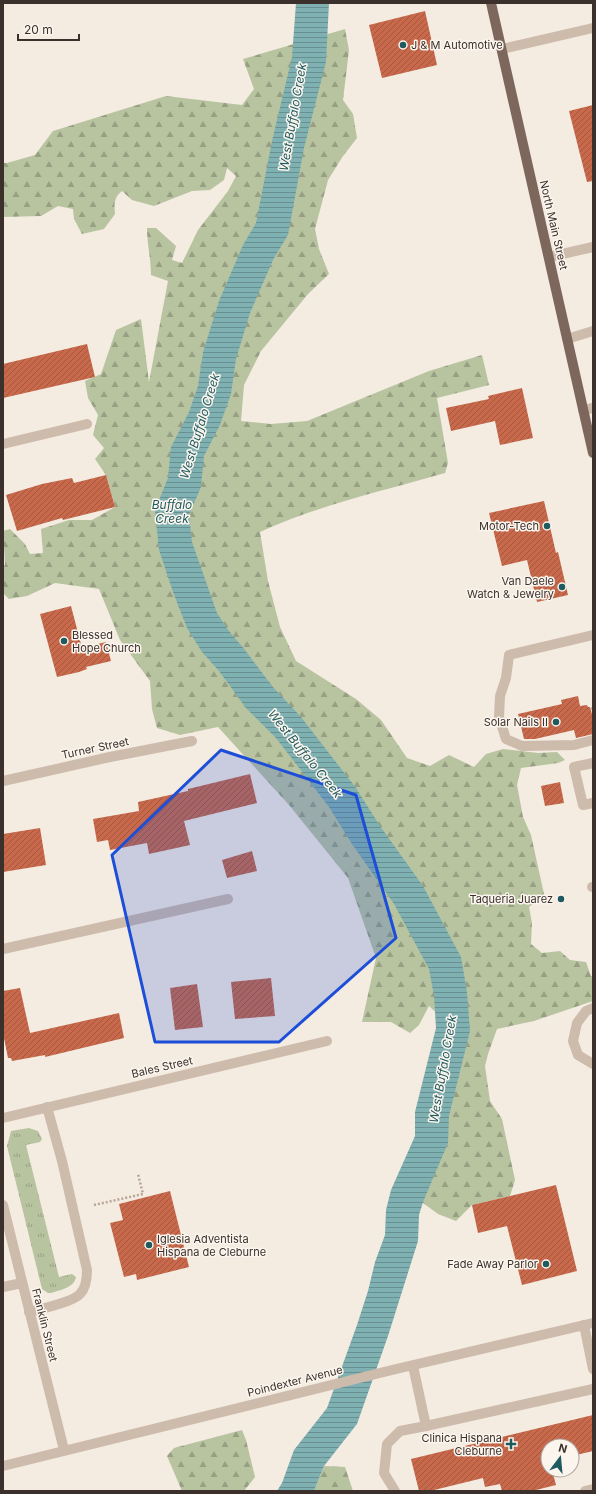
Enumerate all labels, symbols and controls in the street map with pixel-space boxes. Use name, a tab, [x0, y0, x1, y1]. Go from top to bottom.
scale bar	[18, 16, 79, 42]
text: 20 m	[24, 22, 53, 37]
place label: J & M Automotive	[411, 38, 503, 52]
marker: J & M Automotive	[398, 40, 408, 50]
water label: West Buffalo Creek	[276, 61, 309, 172]
street label: North Main Street	[537, 179, 571, 272]
water label: West Buffalo Creek	[176, 371, 223, 480]
water label: Buffalo Creek	[152, 497, 192, 526]
place label: Motor-Tech	[479, 519, 539, 533]
marker: Motor-Tech	[542, 521, 552, 531]
place label: Van Daele Watch & Jewelry	[467, 574, 554, 601]
marker: Van Daele Watch & Jewelry	[557, 582, 567, 592]
place label: Blessed Hope Church	[72, 628, 141, 655]
marker: Blessed Hope Church	[59, 636, 69, 646]
water label: West Buffalo Creek	[265, 707, 346, 801]
place label: Solar Nails II	[484, 715, 548, 729]
marker: Solar Nails II	[551, 717, 561, 727]
street label: Turner Street	[60, 734, 130, 762]
place label: Taqueria Juarez	[469, 892, 553, 906]
marker: Taqueria Juarez	[556, 894, 566, 904]
water label: West Buffalo Creek	[426, 1013, 459, 1124]
street label: Bales Street	[130, 1053, 194, 1081]
place label: Iglesia Adventista Hispana de Cleburne	[157, 1232, 266, 1259]
marker: Iglesia Adventista Hispana de Cleburne	[144, 1240, 154, 1250]
place label: Fade Away Parlor	[447, 1257, 538, 1271]
marker: Fade Away Parlor	[541, 1259, 551, 1269]
street label: Franklin Street	[29, 1287, 61, 1363]
street label: Poindexter Avenue	[246, 1362, 344, 1400]
place label: Clinica Hispana Cleburne	[421, 1431, 502, 1458]
marker: Clinica Hispana Cleburne	[505, 1438, 517, 1450]
north arrow	[540, 1438, 580, 1478]
text: N	[557, 1441, 569, 1456]

